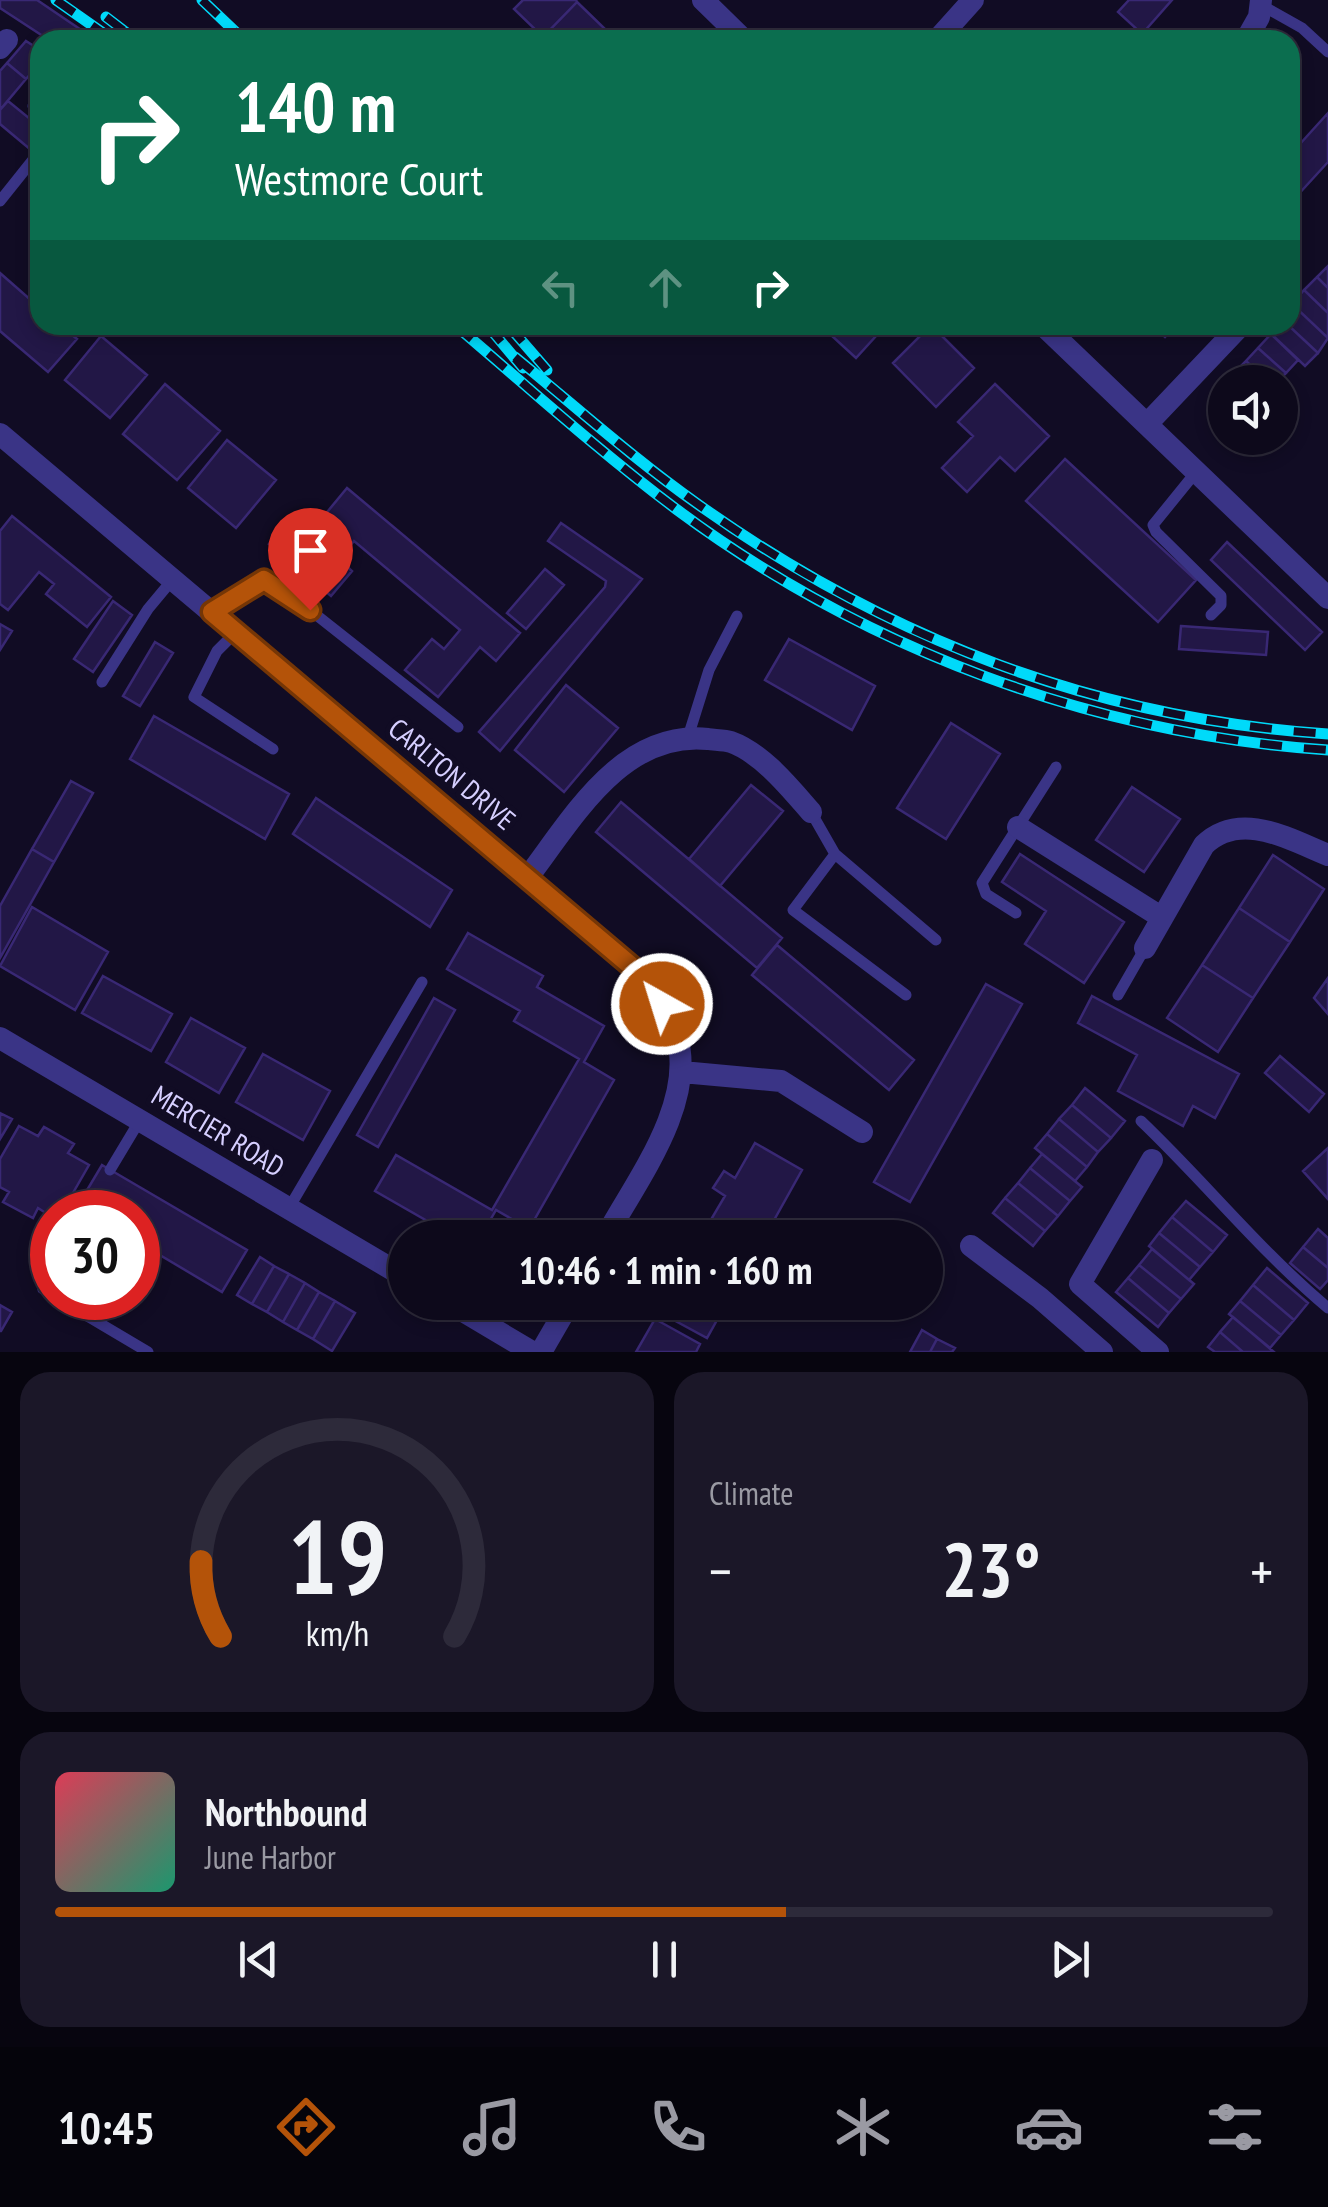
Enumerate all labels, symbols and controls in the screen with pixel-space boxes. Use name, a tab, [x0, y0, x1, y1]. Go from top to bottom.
text: 140 m	[235, 61, 396, 151]
icon: right	[70, 70, 200, 200]
text: Westmore Court	[235, 149, 483, 207]
icon: left	[533, 260, 588, 315]
icon: ahead	[638, 260, 693, 315]
icon: right	[743, 260, 798, 315]
map controls	[1208, 365, 1298, 455]
button: sound	[1208, 365, 1298, 455]
pin	[268, 508, 353, 611]
icon: arrive	[283, 523, 338, 578]
street label: CARLTON DRIVE	[381, 710, 524, 838]
position arrow	[610, 952, 714, 1056]
street label: MERCIER ROAD	[145, 1076, 291, 1185]
speed limit sign: 30	[30, 1190, 160, 1320]
text: 10:46 · 1 min · 160 m	[519, 1245, 812, 1294]
text: Climate	[709, 1472, 793, 1514]
text: 19	[287, 1488, 387, 1623]
text: 23°	[941, 1521, 1041, 1618]
text: −	[709, 1535, 732, 1606]
text: +	[1250, 1535, 1273, 1606]
text: km/h	[305, 1610, 369, 1656]
text: Northbound	[205, 1787, 367, 1836]
text: June Harbor	[205, 1836, 336, 1878]
icon: previous	[231, 1932, 286, 1987]
icon: pause	[637, 1932, 692, 1987]
icon: next	[1043, 1932, 1098, 1987]
icon: directions	[271, 2092, 341, 2162]
icon: music	[457, 2092, 527, 2162]
icon: phone	[643, 2092, 713, 2162]
icon: climate	[828, 2092, 898, 2162]
icon: car	[1014, 2092, 1084, 2162]
icon: filters	[1200, 2092, 1270, 2162]
text: 10:45	[58, 2098, 155, 2156]

